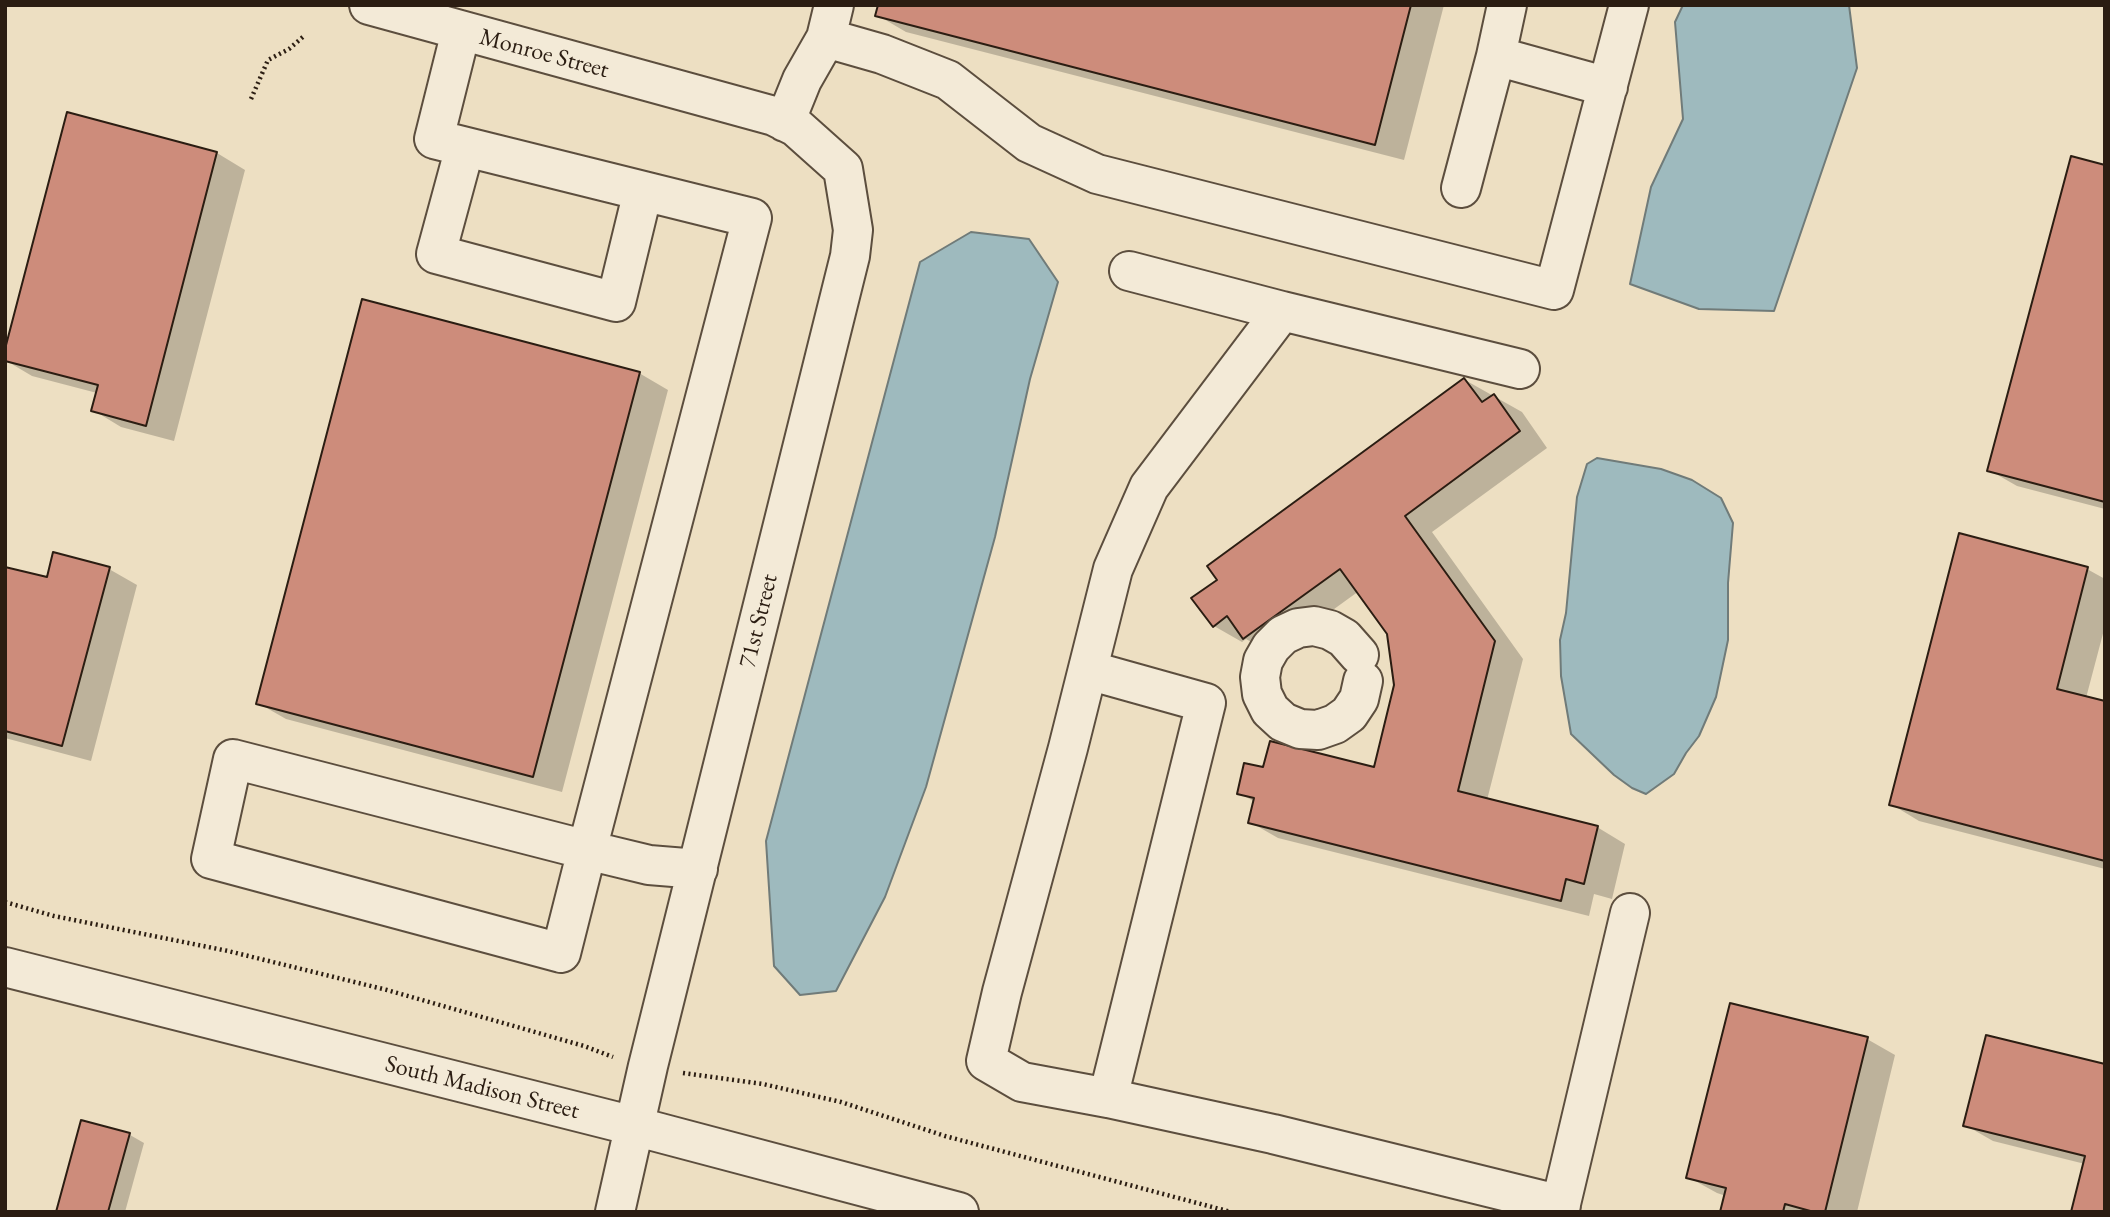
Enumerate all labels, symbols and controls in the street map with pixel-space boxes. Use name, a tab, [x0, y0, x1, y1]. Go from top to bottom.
street label: Monroe Street	[476, 23, 612, 85]
street label: 71st Street	[733, 571, 785, 671]
street label: South Madison Street	[382, 1050, 582, 1126]

